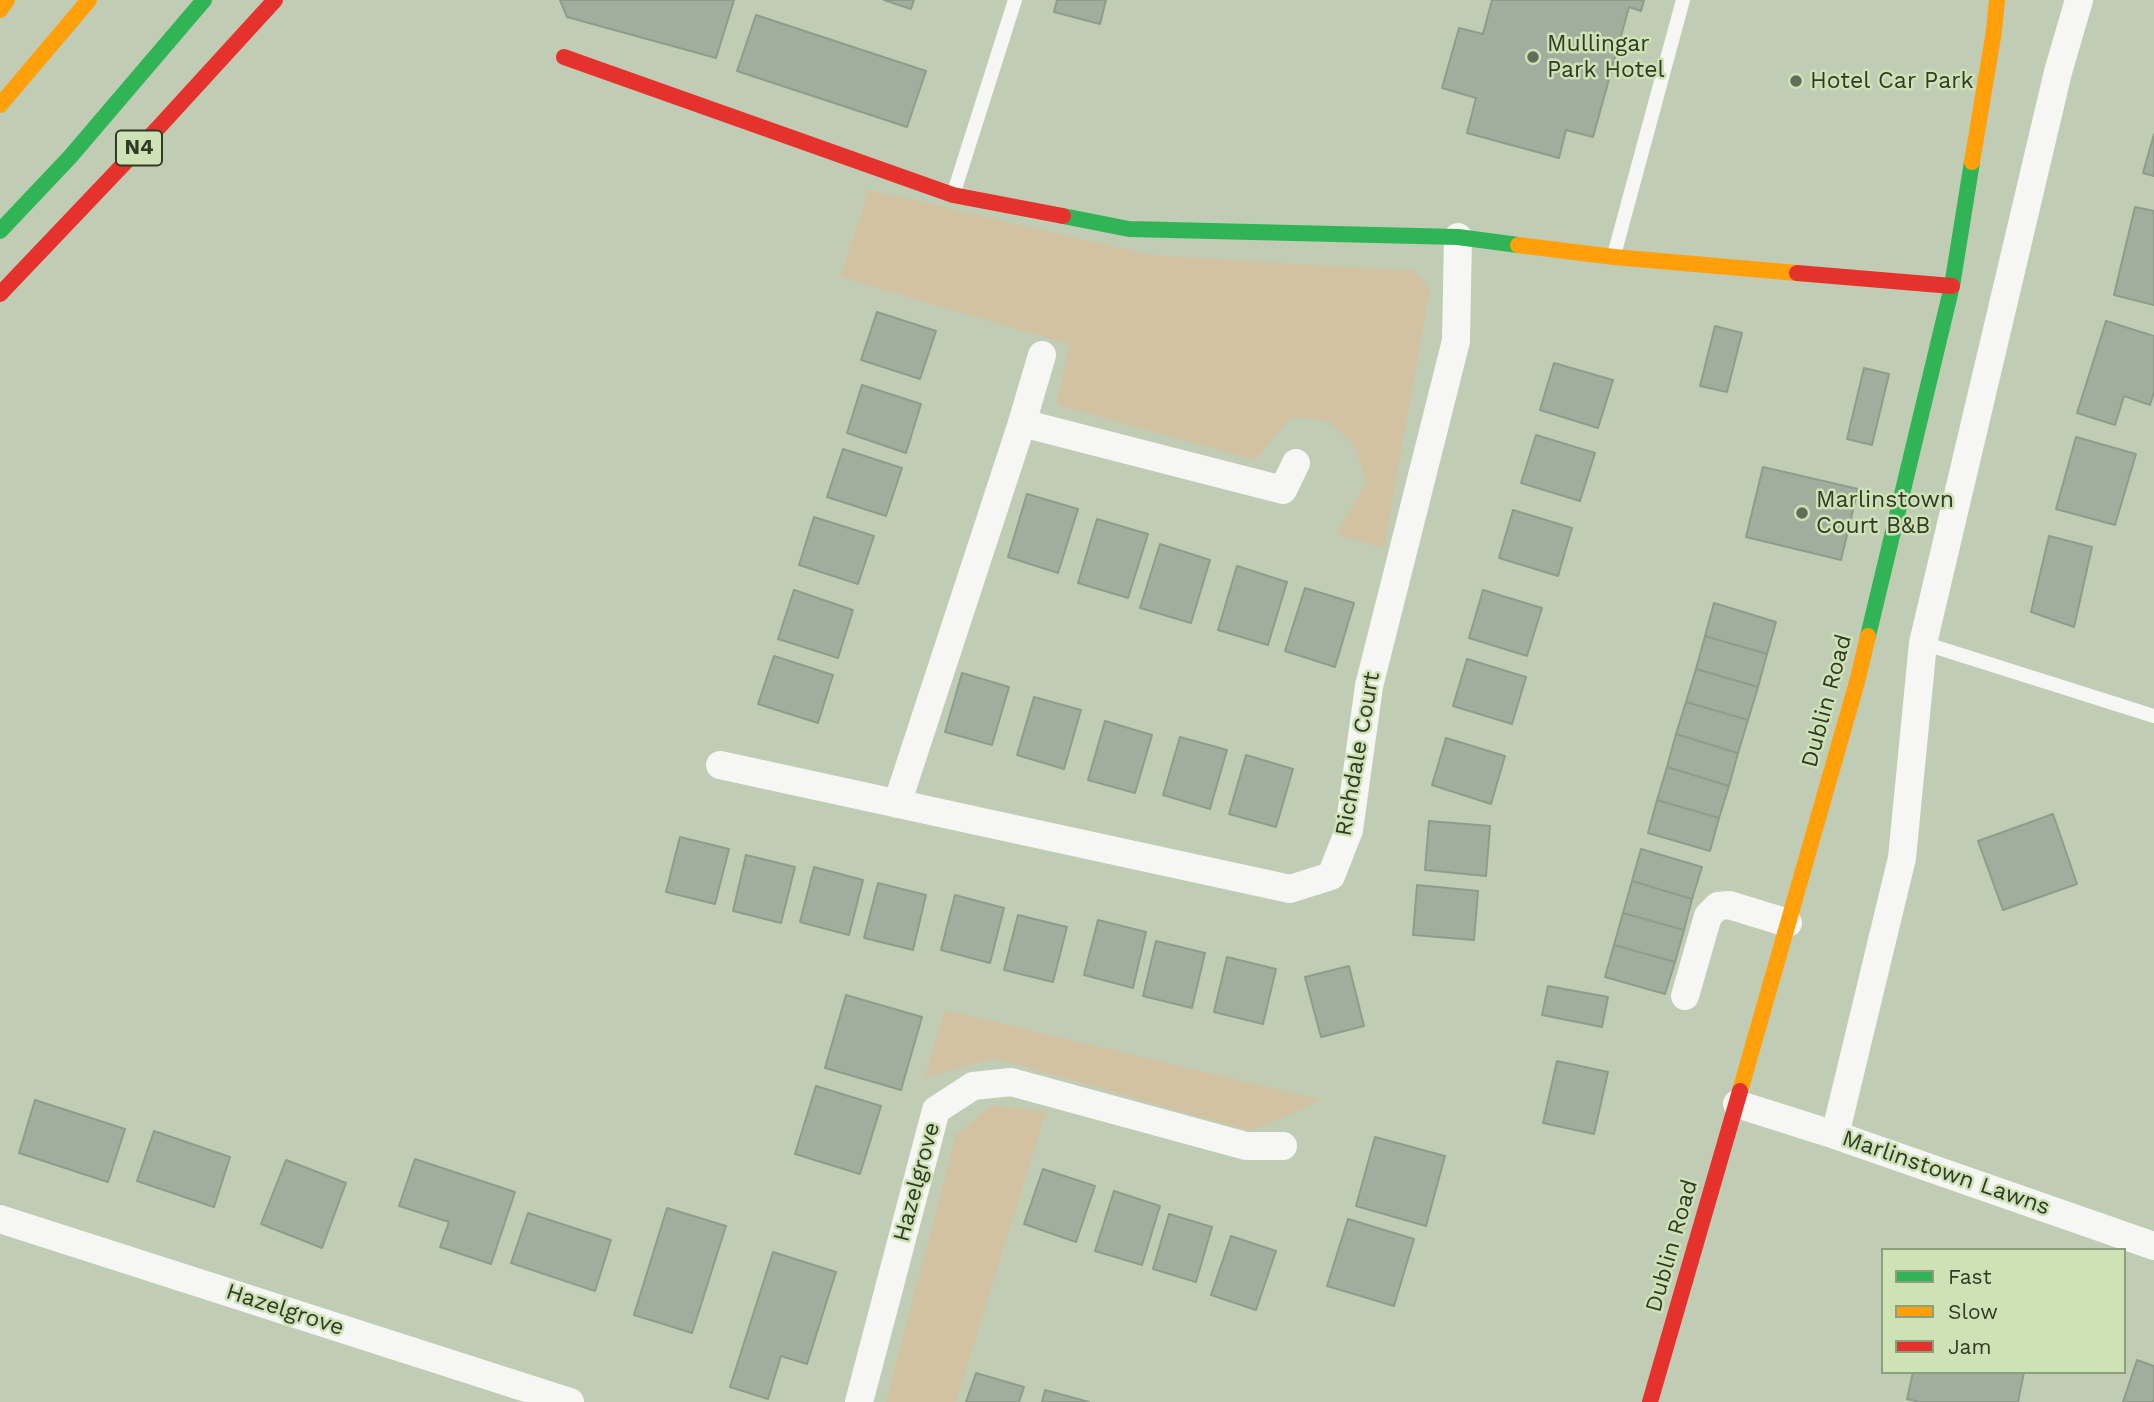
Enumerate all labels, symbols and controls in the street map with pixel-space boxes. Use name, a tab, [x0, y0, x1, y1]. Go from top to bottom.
place label: Mullingar Park Hotel	[1547, 30, 1665, 84]
marker: Mullingar Park Hotel	[1525, 49, 1541, 65]
place label: Hotel Car Park	[1810, 67, 1974, 95]
marker: Hotel Car Park	[1788, 73, 1804, 89]
road number: N4	[116, 130, 162, 166]
place label: Marlinstown Court B&B	[1816, 486, 1954, 540]
marker: Marlinstown Court B&B	[1794, 505, 1810, 521]
street label: Dublin Road	[1796, 631, 1858, 771]
street label: Richdale Court	[1330, 670, 1386, 838]
street label: Hazelgrove	[888, 1119, 946, 1245]
street label: Marlinstown Lawns	[1838, 1124, 2054, 1222]
street label: Dublin Road	[1640, 1177, 1704, 1315]
legend	[1881, 1248, 2126, 1374]
text: Fast	[1948, 1264, 1992, 1289]
street label: Hazelgrove	[223, 1278, 347, 1342]
text: Slow	[1948, 1299, 1998, 1324]
text: Jam	[1948, 1334, 1991, 1359]

